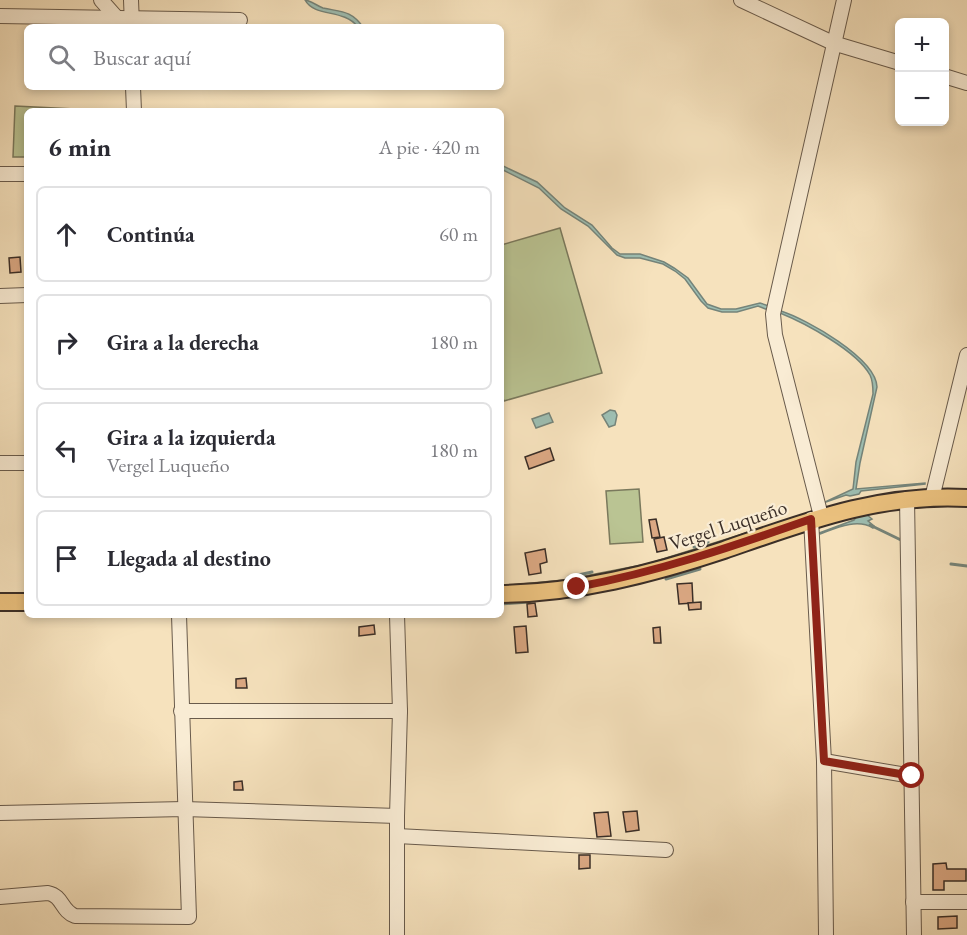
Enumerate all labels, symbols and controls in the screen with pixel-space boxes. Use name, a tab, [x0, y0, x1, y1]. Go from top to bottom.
map controls	[895, 18, 949, 126]
button: +	[895, 18, 949, 72]
search box	[24, 24, 504, 90]
icon: search	[45, 41, 78, 74]
text: Buscar aquí	[93, 43, 191, 72]
button: −	[895, 72, 949, 126]
text: 6 min	[48, 130, 111, 164]
text: A pie · 420 m	[379, 134, 480, 160]
icon: ahead	[50, 218, 83, 251]
text: Continúa	[107, 220, 195, 249]
text: 60 m	[439, 221, 478, 247]
icon: right	[50, 326, 83, 359]
text: Gira a la derecha	[107, 328, 259, 357]
text: 180 m	[430, 329, 478, 355]
text: Gira a la izquierda	[107, 423, 276, 452]
icon: left	[50, 434, 83, 467]
text: 180 m	[430, 437, 478, 463]
text: Vergel Luqueño	[107, 452, 230, 478]
street label: Vergel Luqueño	[666, 494, 790, 556]
icon: arrive	[50, 542, 83, 575]
text: Llegada al destino	[107, 544, 271, 573]
route end	[563, 573, 589, 599]
route start	[898, 762, 924, 788]

